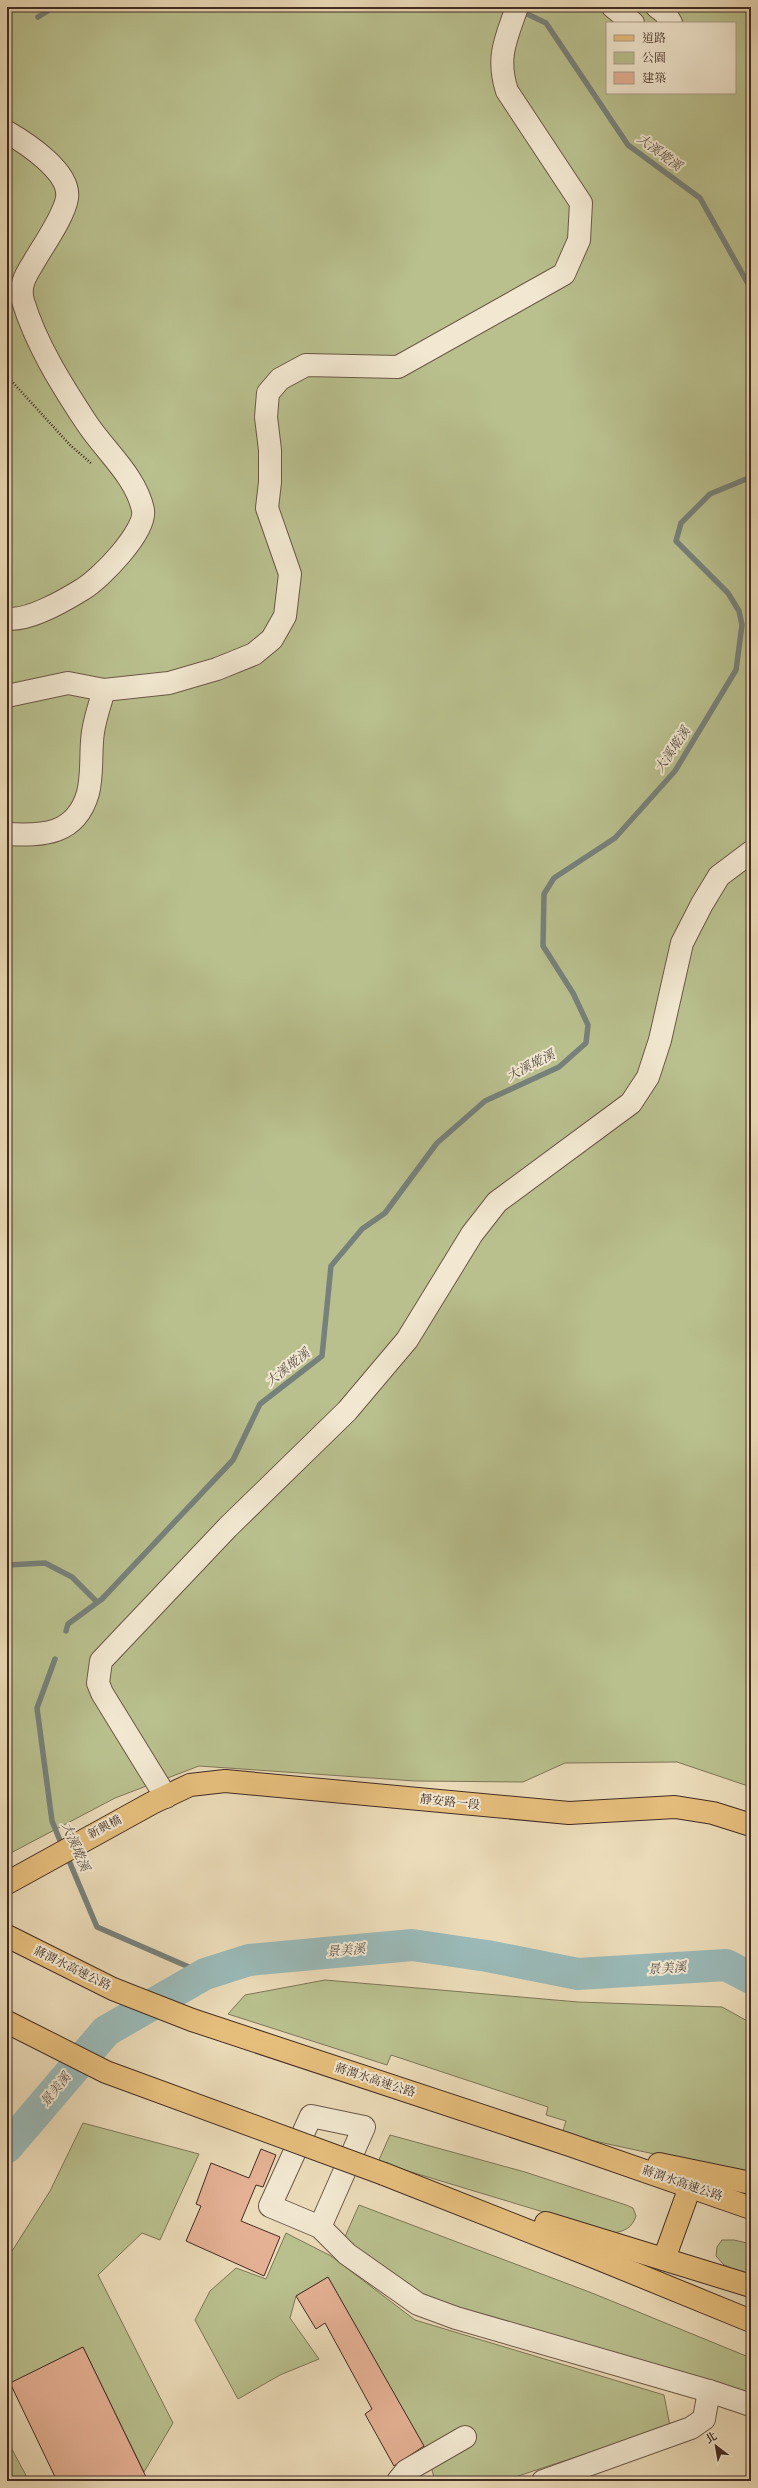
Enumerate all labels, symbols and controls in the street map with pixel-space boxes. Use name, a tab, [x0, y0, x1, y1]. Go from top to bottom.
legend	[606, 22, 736, 94]
text: 道路	[642, 31, 666, 45]
text: 公園	[642, 51, 666, 65]
text: 建築	[642, 71, 666, 85]
water label: 大溪墘溪	[634, 131, 686, 175]
water label: 大溪墘溪	[652, 723, 694, 775]
water label: 大溪墘溪	[504, 1047, 559, 1084]
water label: 大溪墘溪	[263, 1345, 314, 1389]
street label: 靜安路一段	[420, 1792, 481, 1812]
street label: 新興橋	[85, 1812, 124, 1842]
water label: 大溪墘溪	[59, 1820, 93, 1875]
water label: 景美溪	[326, 1942, 368, 1959]
street label: 蔣渭水高速公路	[32, 1943, 113, 1993]
water label: 景美溪	[647, 1960, 689, 1977]
street label: 蔣渭水高速公路	[333, 2060, 417, 2100]
water label: 景美溪	[38, 2069, 75, 2109]
street label: 蔣渭水高速公路	[640, 2163, 724, 2203]
north arrow	[696, 2426, 736, 2466]
text: 北	[703, 2429, 719, 2446]

